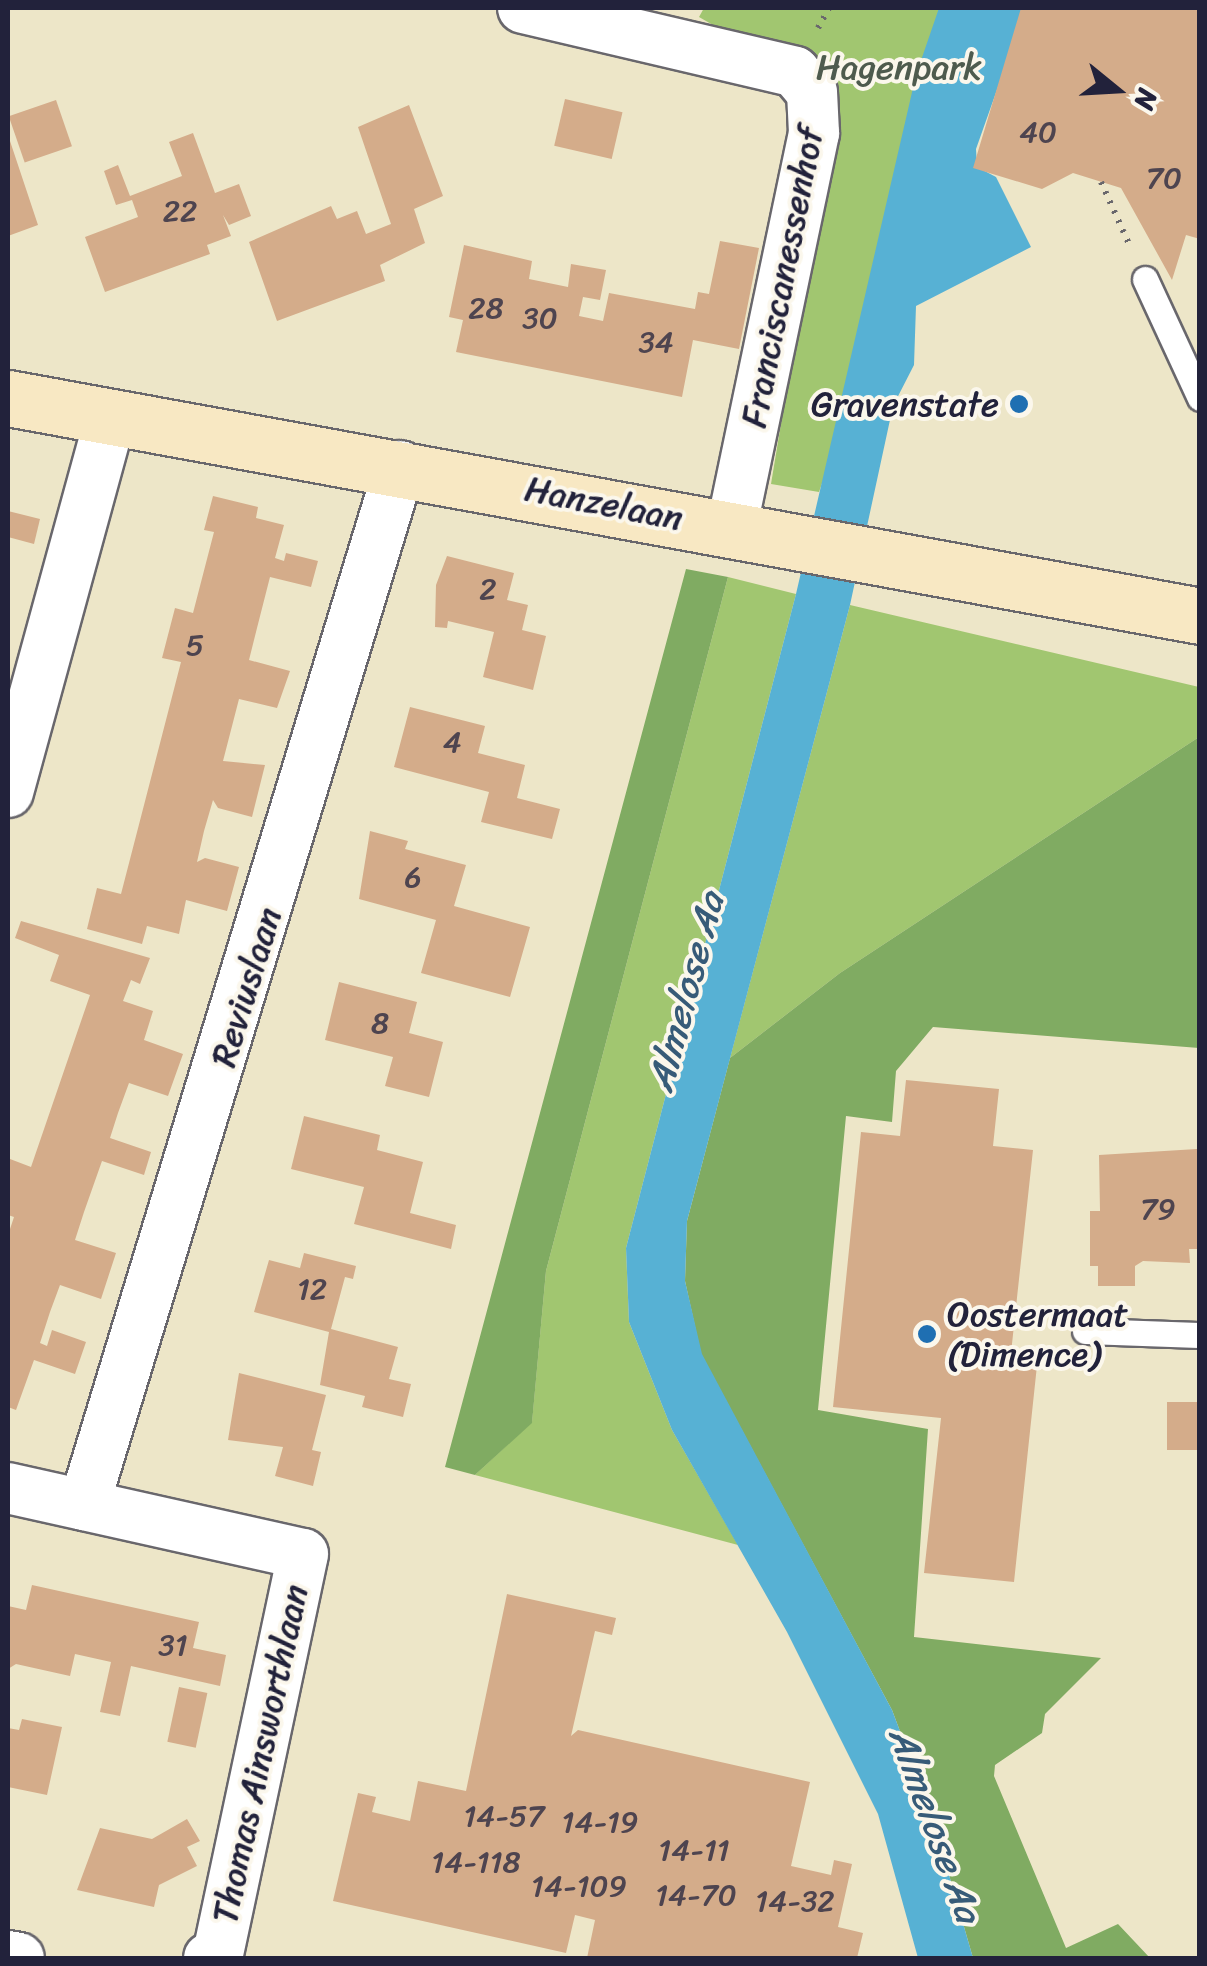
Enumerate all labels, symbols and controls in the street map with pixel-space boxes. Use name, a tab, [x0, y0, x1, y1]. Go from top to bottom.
north arrow	[1067, 40, 1167, 140]
park label: Hagenpark	[816, 46, 982, 88]
text: N	[1120, 83, 1172, 116]
house number: 40	[1019, 114, 1057, 150]
street label: Franciscanessenhof	[732, 123, 832, 431]
house number: 70	[1146, 160, 1182, 196]
house number: 22	[163, 193, 197, 229]
house number: 28	[468, 290, 504, 326]
house number: 30	[522, 300, 558, 336]
house number: 34	[638, 324, 674, 360]
place label: Gravenstate	[811, 383, 999, 425]
marker: Gravenstate	[1008, 393, 1030, 415]
street label: Hanzelaan	[522, 467, 686, 539]
house number: 2	[479, 571, 497, 607]
house number: 5	[186, 627, 204, 663]
house number: 4	[443, 724, 461, 760]
house number: 6	[404, 859, 422, 895]
water label: Almelose Aa	[638, 887, 734, 1097]
street label: Reviuslaan	[202, 902, 290, 1072]
house number: 8	[371, 1005, 389, 1041]
house number: 79	[1140, 1191, 1176, 1227]
house number: 12	[297, 1271, 327, 1307]
place label: Oostermaat (Dimence)	[947, 1293, 1129, 1375]
marker: Oostermaat (Dimence)	[916, 1323, 938, 1345]
street label: Thomas Ainsworthlaan	[204, 1581, 316, 1927]
house number: 31	[158, 1627, 188, 1663]
water label: Almelose Aa	[879, 1721, 991, 1929]
house number: 14-57	[464, 1798, 544, 1834]
house number: 14-19	[562, 1804, 638, 1840]
house number: 14-11	[658, 1832, 730, 1868]
house number: 14-118	[431, 1844, 521, 1880]
house number: 14-109	[531, 1868, 627, 1904]
house number: 14-70	[655, 1877, 737, 1913]
house number: 14-32	[755, 1883, 835, 1919]

